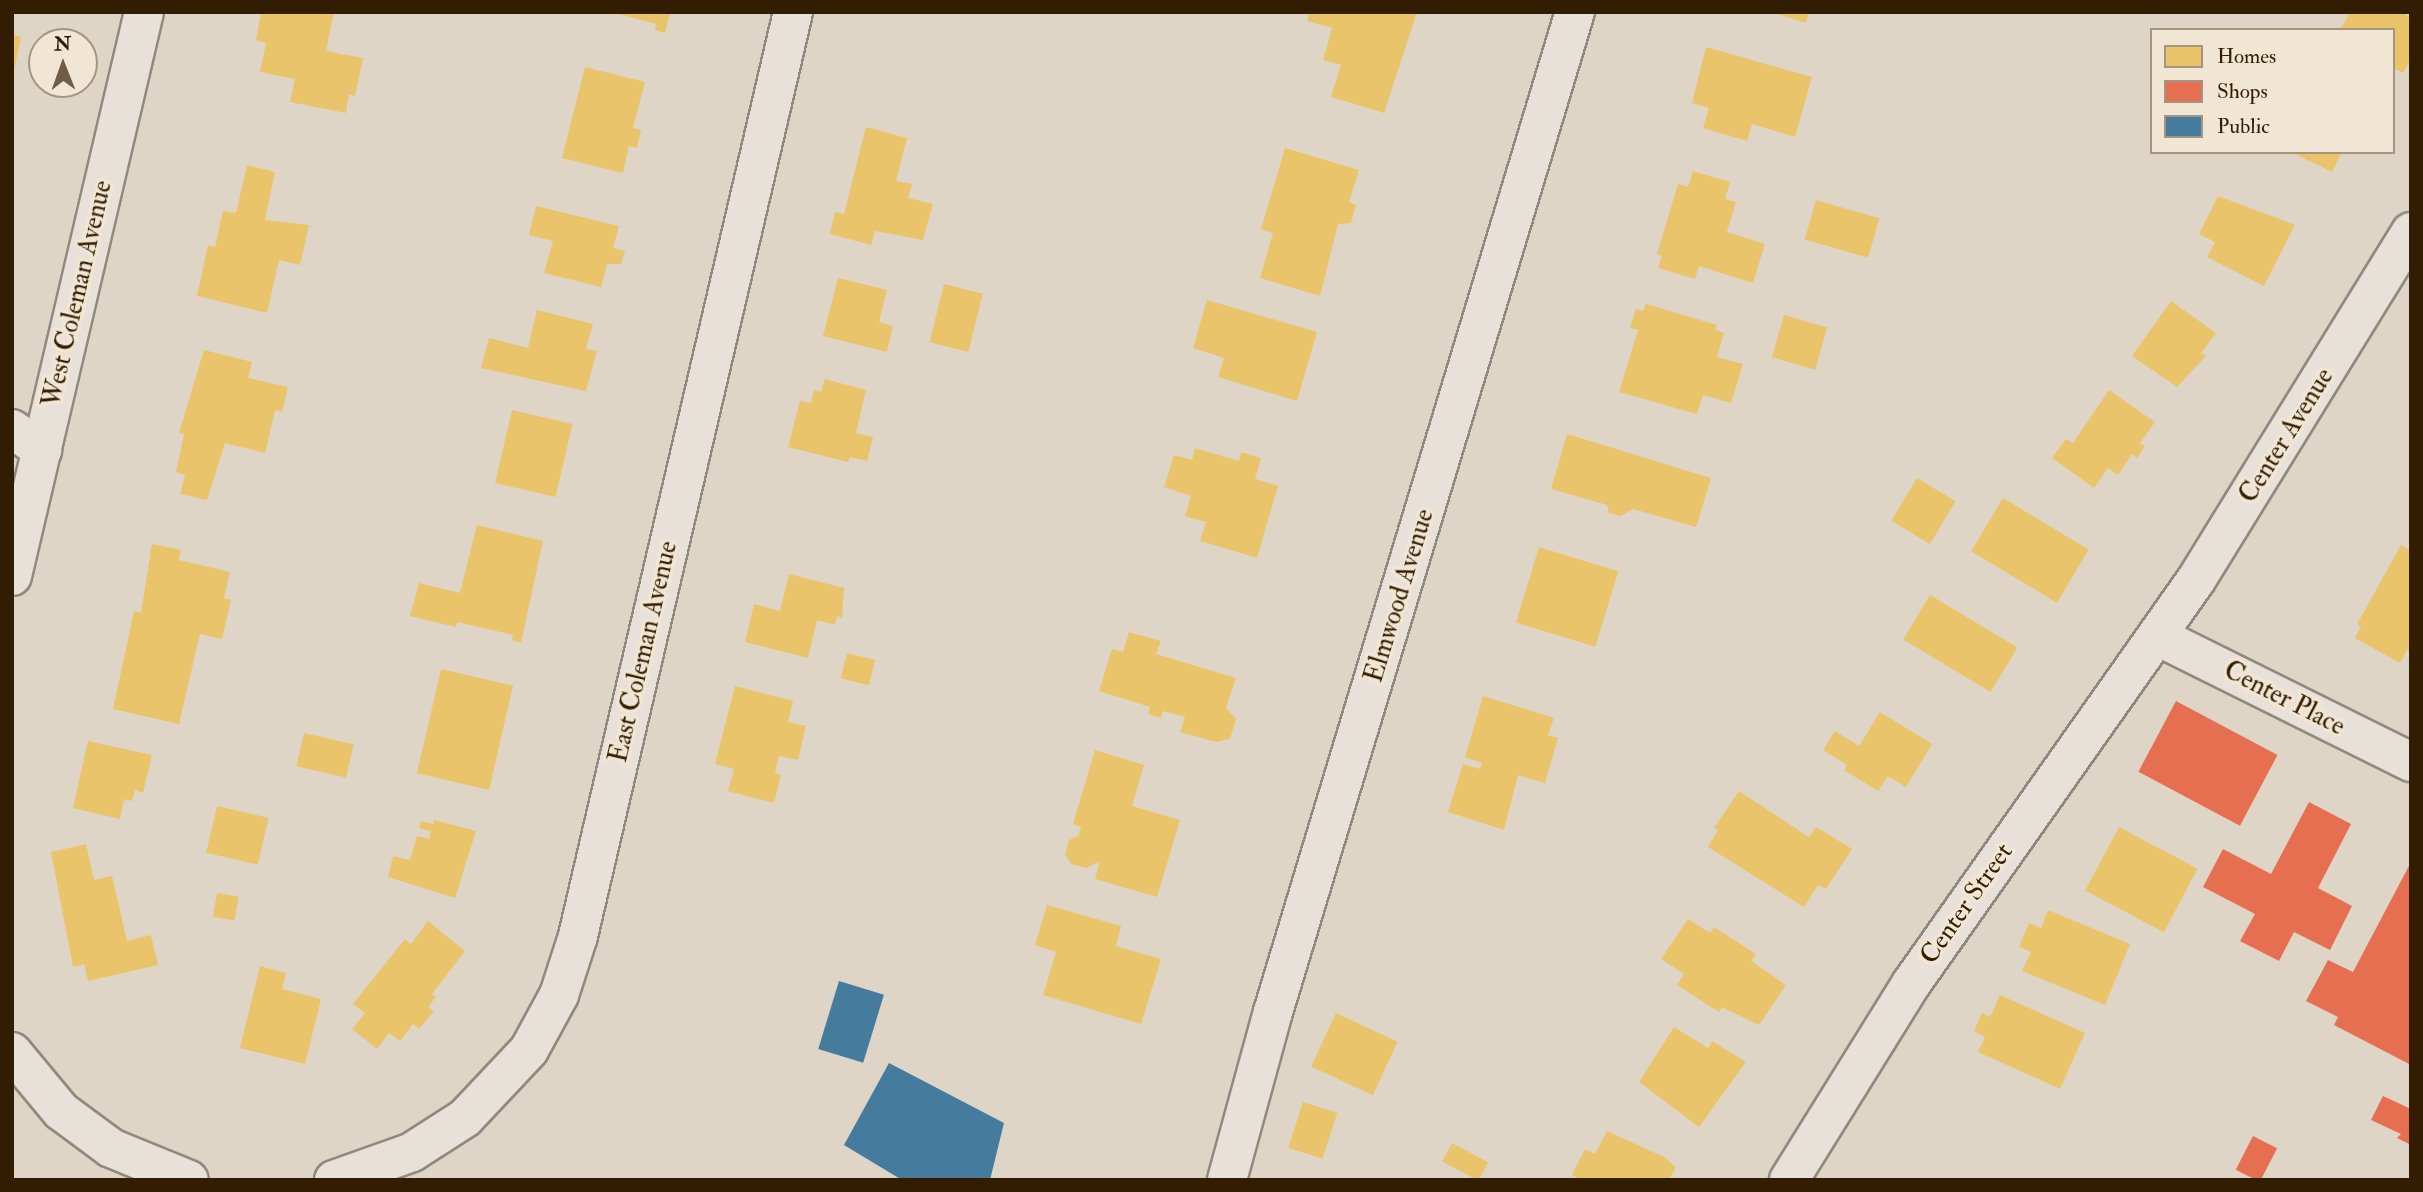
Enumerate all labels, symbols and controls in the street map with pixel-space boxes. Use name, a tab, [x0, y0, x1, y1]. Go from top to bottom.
north arrow	[28, 28, 98, 98]
legend	[2150, 28, 2395, 154]
text: N	[54, 32, 71, 56]
text: Homes	[2217, 43, 2276, 70]
text: Shops	[2217, 78, 2268, 105]
text: Public	[2217, 113, 2270, 140]
street label: West Coleman Avenue	[37, 178, 119, 410]
street label: Center Avenue	[2233, 363, 2341, 509]
street label: Elmwood Avenue	[1359, 506, 1441, 686]
street label: East Coleman Avenue	[603, 538, 685, 766]
street label: Center Place	[2218, 655, 2350, 743]
street label: Center Street	[1914, 838, 2020, 970]

